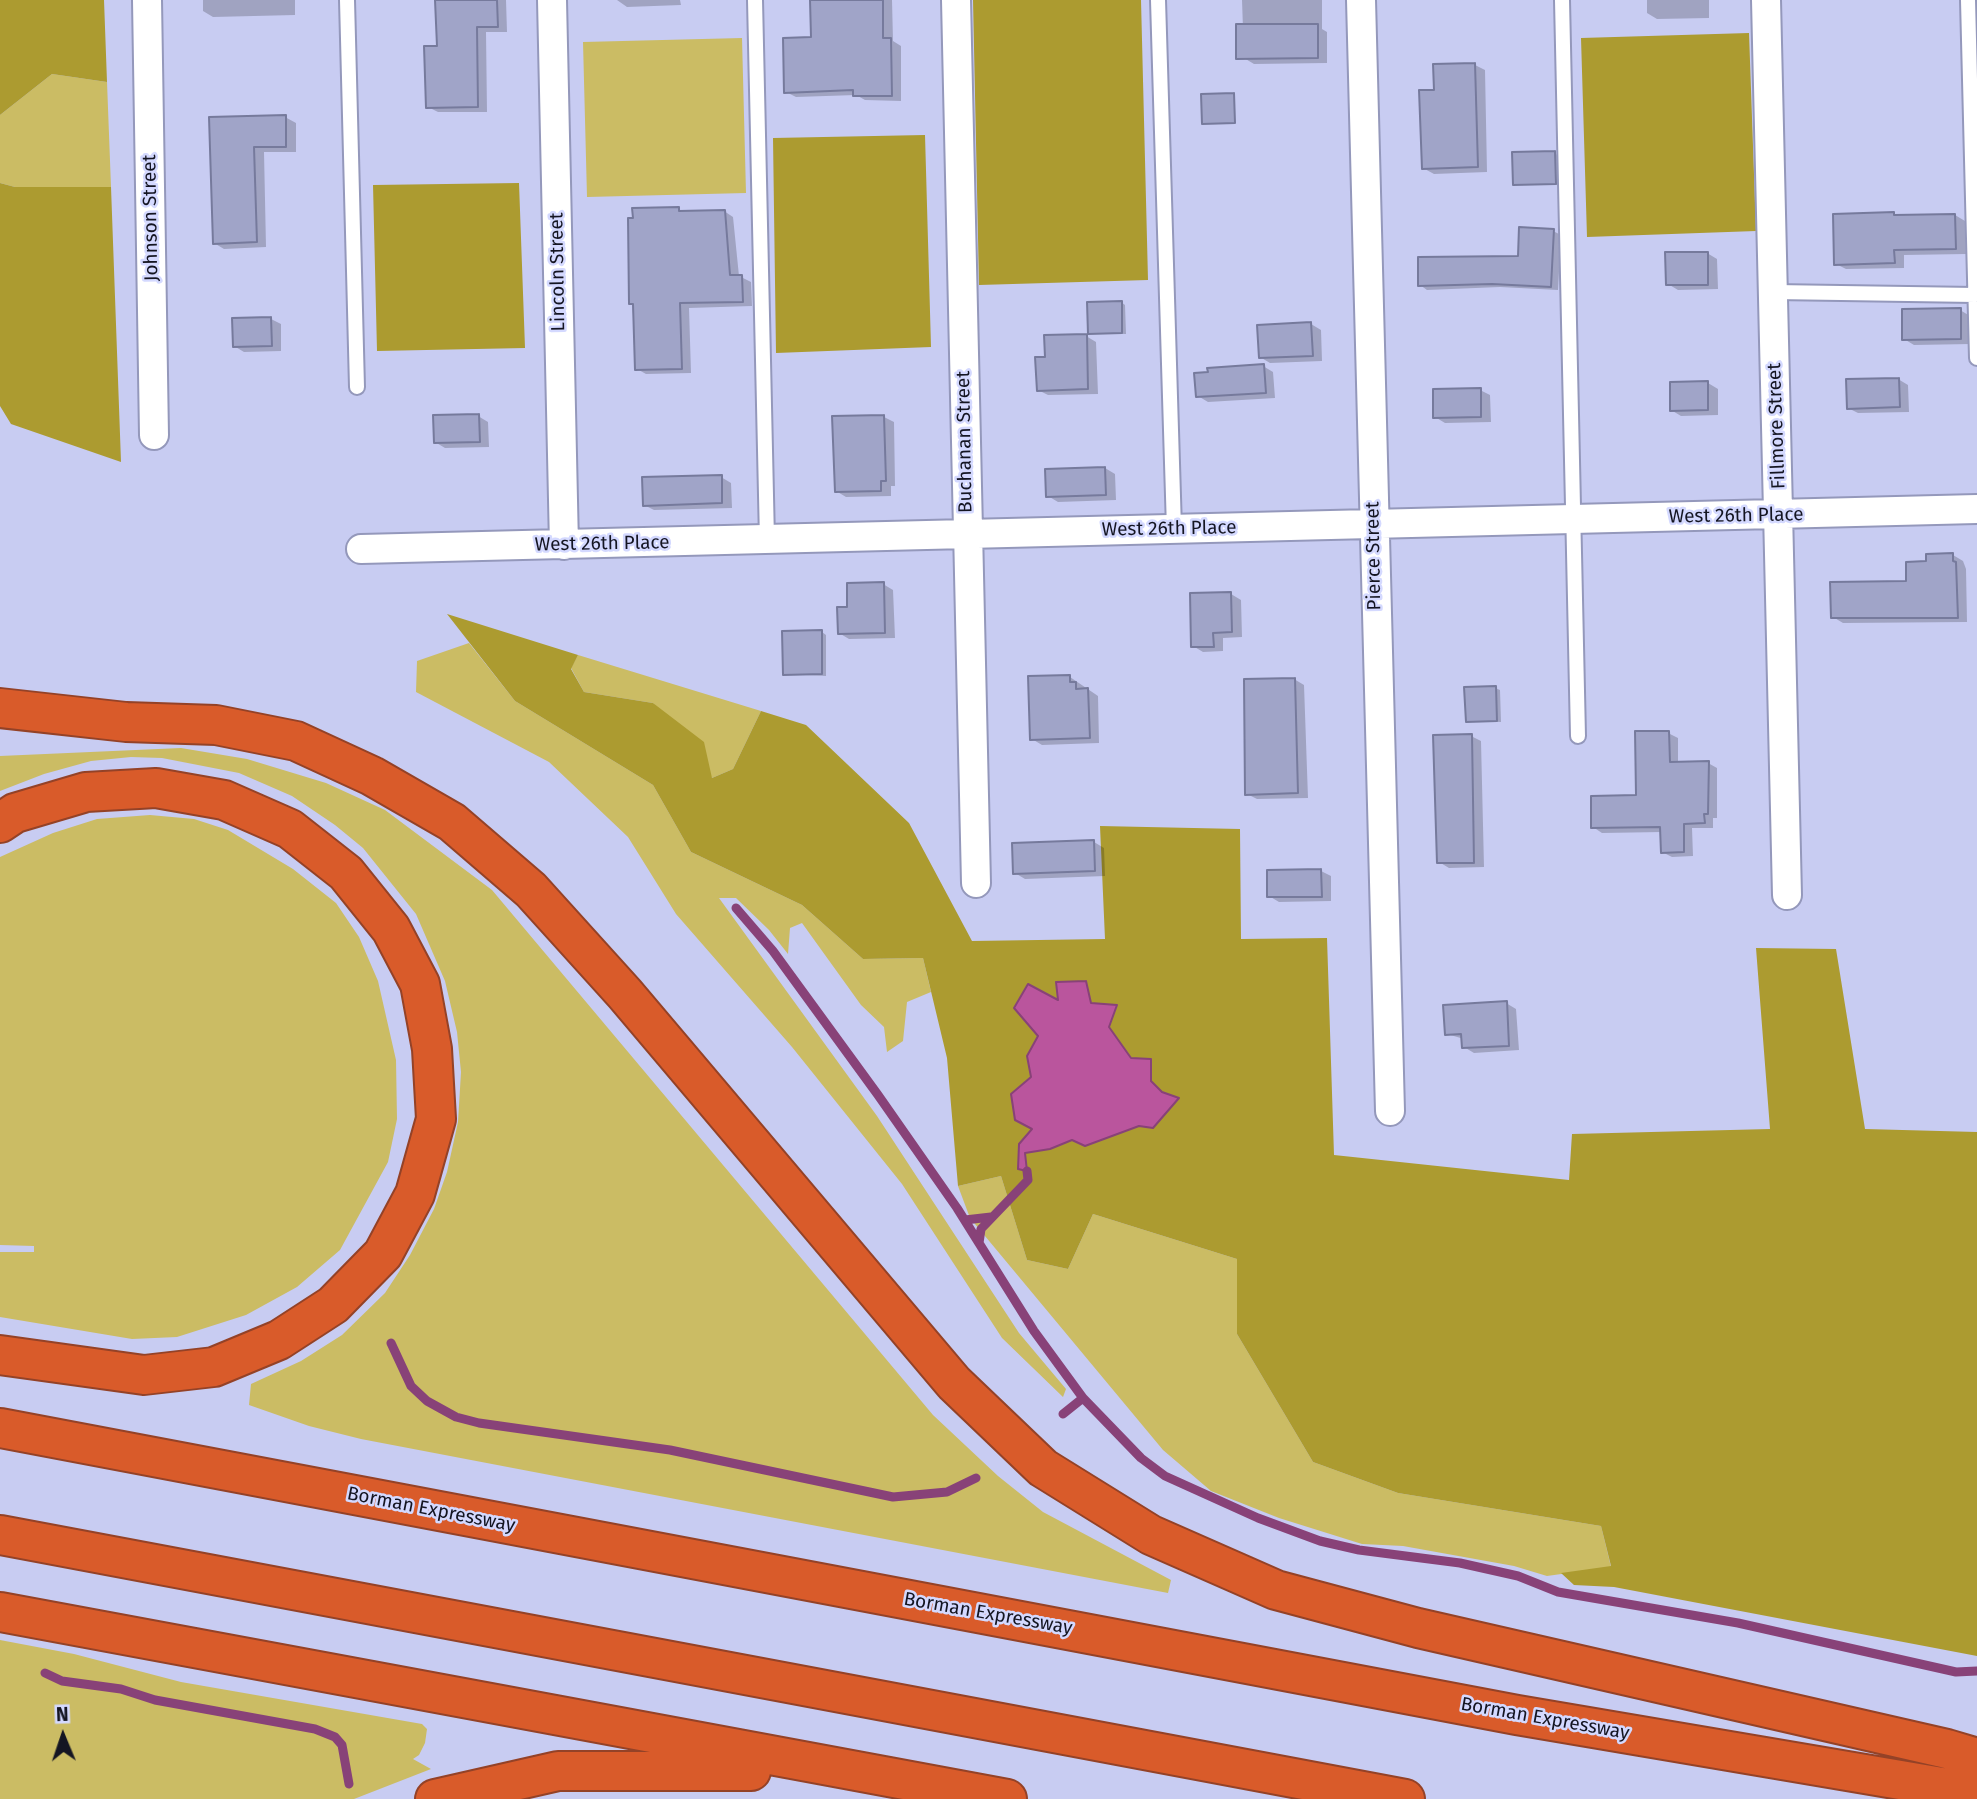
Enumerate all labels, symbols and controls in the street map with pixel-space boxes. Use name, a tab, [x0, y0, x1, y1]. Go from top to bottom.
street label: Johnson Street	[138, 154, 164, 282]
street label: Lincoln Street	[546, 212, 570, 332]
street label: Fillmore Street	[1763, 363, 1791, 489]
street label: Buchanan Street	[952, 371, 978, 513]
street label: Pierce Street	[1362, 501, 1386, 611]
street label: West 26th Place	[1668, 503, 1804, 529]
street label: West 26th Place	[1101, 516, 1237, 542]
street label: West 26th Place	[534, 531, 670, 557]
street label: Borman Expressway	[345, 1483, 517, 1537]
street label: Borman Expressway	[902, 1588, 1074, 1640]
street label: Borman Expressway	[1459, 1693, 1631, 1745]
north arrow	[28, 1701, 98, 1771]
text: N	[56, 1703, 69, 1726]

